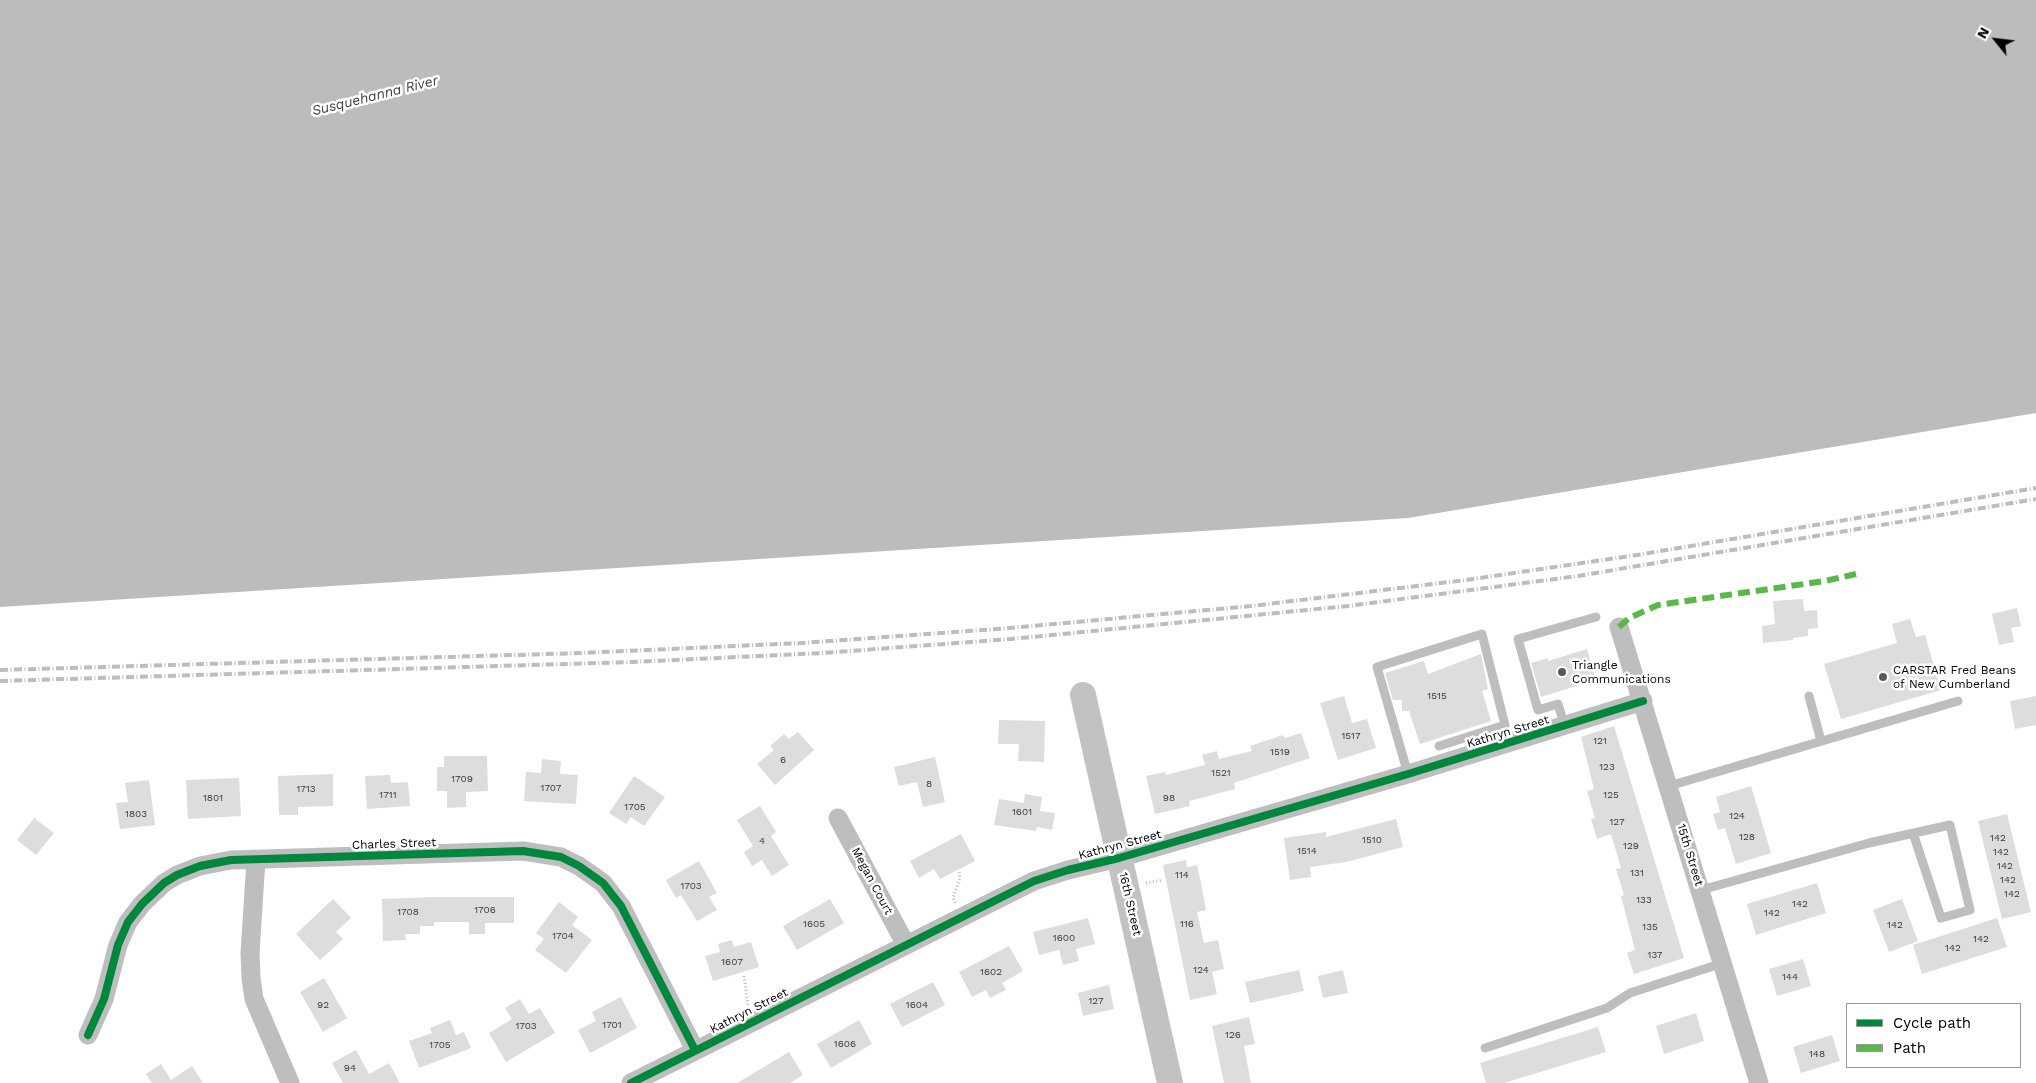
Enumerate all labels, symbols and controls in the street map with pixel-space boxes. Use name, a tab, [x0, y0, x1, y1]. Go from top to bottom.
north arrow	[1971, 15, 2021, 65]
text: N	[1973, 24, 1992, 41]
water label: Susquehanna River	[310, 72, 440, 120]
place label: Triangle Communications	[1572, 658, 1671, 686]
place label: CARSTAR Fred Beans of New Cumberland	[1893, 663, 2016, 691]
marker: Triangle Communications	[1556, 666, 1568, 678]
marker: CARSTAR Fred Beans of New Cumberland	[1877, 671, 1889, 683]
house number: 1515	[1427, 690, 1447, 702]
street label: Kathryn Street	[1465, 713, 1551, 751]
house number: 1517	[1341, 730, 1361, 742]
house number: 121	[1593, 735, 1607, 747]
house number: 1519	[1270, 746, 1290, 758]
house number: 6	[780, 754, 786, 766]
house number: 123	[1599, 761, 1615, 773]
house number: 1521	[1211, 767, 1231, 779]
house number: 1709	[451, 773, 473, 785]
house number: 8	[926, 778, 932, 790]
house number: 1707	[541, 782, 561, 794]
house number: 1713	[296, 783, 316, 795]
house number: 1711	[379, 789, 397, 801]
house number: 125	[1603, 789, 1619, 801]
house number: 1801	[203, 792, 223, 804]
house number: 98	[1163, 792, 1175, 804]
house number: 1705	[624, 801, 646, 813]
house number: 1601	[1012, 806, 1032, 818]
house number: 1803	[125, 808, 147, 820]
house number: 124	[1729, 810, 1745, 822]
house number: 127	[1609, 816, 1625, 828]
street label: 15th Street	[1674, 822, 1706, 888]
street label: Kathryn Street	[1077, 827, 1163, 863]
house number: 128	[1739, 831, 1755, 843]
house number: 142	[1990, 832, 2006, 844]
house number: 1510	[1362, 834, 1382, 846]
street label: Charles Street	[352, 835, 436, 853]
house number: 4	[759, 835, 765, 847]
house number: 129	[1623, 840, 1639, 852]
street label: Megan Court	[848, 845, 896, 917]
house number: 1514	[1297, 845, 1317, 857]
house number: 142	[1993, 846, 2009, 858]
house number: 142	[1997, 860, 2013, 872]
house number: 131	[1630, 867, 1644, 879]
house number: 114	[1175, 869, 1189, 881]
street label: 16th Street	[1116, 871, 1144, 937]
house number: 142	[2000, 874, 2016, 886]
house number: 1703	[680, 880, 702, 892]
house number: 142	[2004, 888, 2020, 900]
house number: 133	[1636, 894, 1652, 906]
house number: 142	[1792, 898, 1808, 910]
house number: 1706	[474, 904, 496, 916]
house number: 1708	[397, 906, 419, 918]
house number: 142	[1764, 907, 1780, 919]
house number: 1605	[803, 918, 825, 930]
house number: 116	[1180, 918, 1194, 930]
house number: 142	[1887, 919, 1903, 931]
house number: 135	[1642, 921, 1658, 933]
house number: 1704	[552, 930, 574, 942]
house number: 1600	[1053, 932, 1075, 944]
house number: 142	[1973, 933, 1989, 945]
house number: 142	[1945, 942, 1961, 954]
house number: 137	[1648, 949, 1662, 961]
house number: 1607	[721, 956, 743, 968]
house number: 124	[1193, 964, 1209, 976]
house number: 1602	[980, 966, 1002, 978]
house number: 144	[1782, 971, 1798, 983]
street label: Kathryn Street	[708, 985, 790, 1037]
house number: 127	[1088, 995, 1104, 1007]
house number: 92	[317, 999, 329, 1011]
house number: 1604	[906, 999, 928, 1011]
legend	[1846, 1003, 2021, 1068]
text: Cycle path	[1893, 1014, 1971, 1032]
house number: 1701	[602, 1019, 622, 1031]
house number: 1703	[515, 1020, 537, 1032]
house number: 126	[1225, 1029, 1241, 1041]
house number: 1606	[834, 1038, 856, 1050]
house number: 1705	[429, 1039, 451, 1051]
text: Path	[1893, 1039, 1926, 1057]
house number: 148	[1809, 1048, 1825, 1060]
house number: 94	[344, 1062, 356, 1074]

